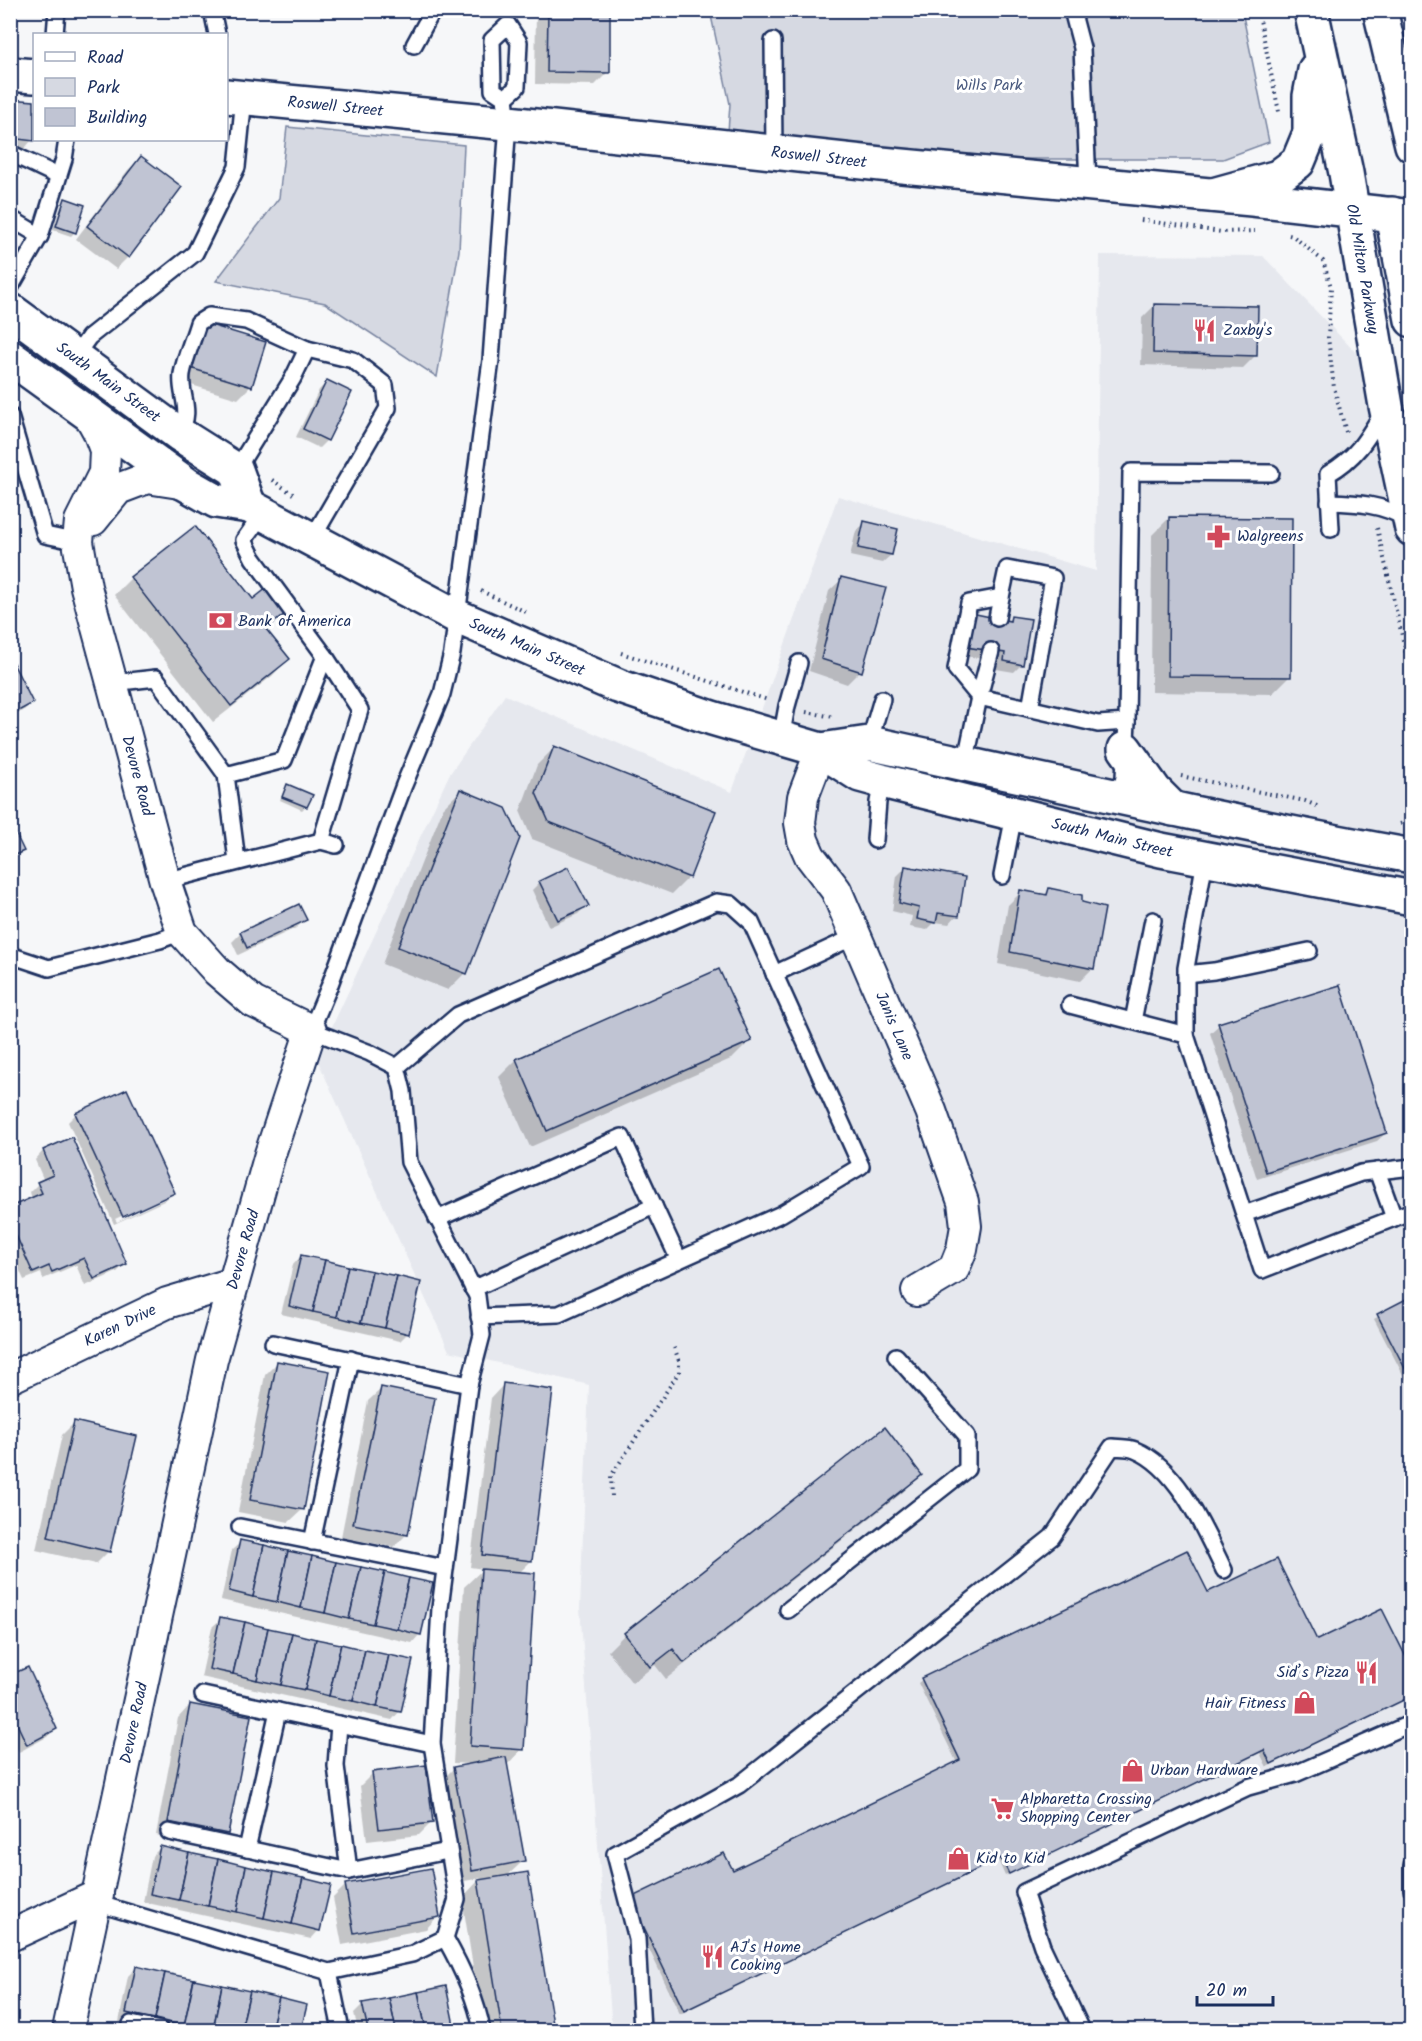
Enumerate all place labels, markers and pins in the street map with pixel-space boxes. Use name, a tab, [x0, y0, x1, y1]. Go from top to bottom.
restaurant icon: Zaxby's	[1192, 317, 1218, 343]
place label: Zaxby's	[1223, 318, 1272, 343]
pharmacy icon: Walgreens	[1206, 523, 1232, 549]
place label: Walgreens	[1237, 524, 1304, 549]
bank icon: Bank of America	[207, 608, 233, 634]
place label: Bank of America	[238, 609, 351, 634]
restaurant icon: Sid’s Pizza	[1354, 1659, 1380, 1685]
place label: Sid’s Pizza	[1277, 1660, 1349, 1685]
shop icon: Hair Fitness	[1291, 1690, 1317, 1716]
place label: Hair Fitness	[1205, 1691, 1286, 1716]
shop icon: Urban Hardware	[1119, 1757, 1145, 1783]
place label: Urban Hardware	[1150, 1758, 1258, 1783]
place label: Alpharetta Crossing Shopping Center	[1020, 1787, 1152, 1830]
supermarket icon: Alpharetta Crossing Shopping Center	[989, 1795, 1015, 1821]
shop icon: Kid to Kid	[945, 1845, 971, 1871]
place label: Kid to Kid	[976, 1846, 1046, 1871]
place label: AJ's Home Cooking	[730, 1935, 801, 1978]
restaurant icon: AJ's Home Cooking	[699, 1943, 725, 1969]

